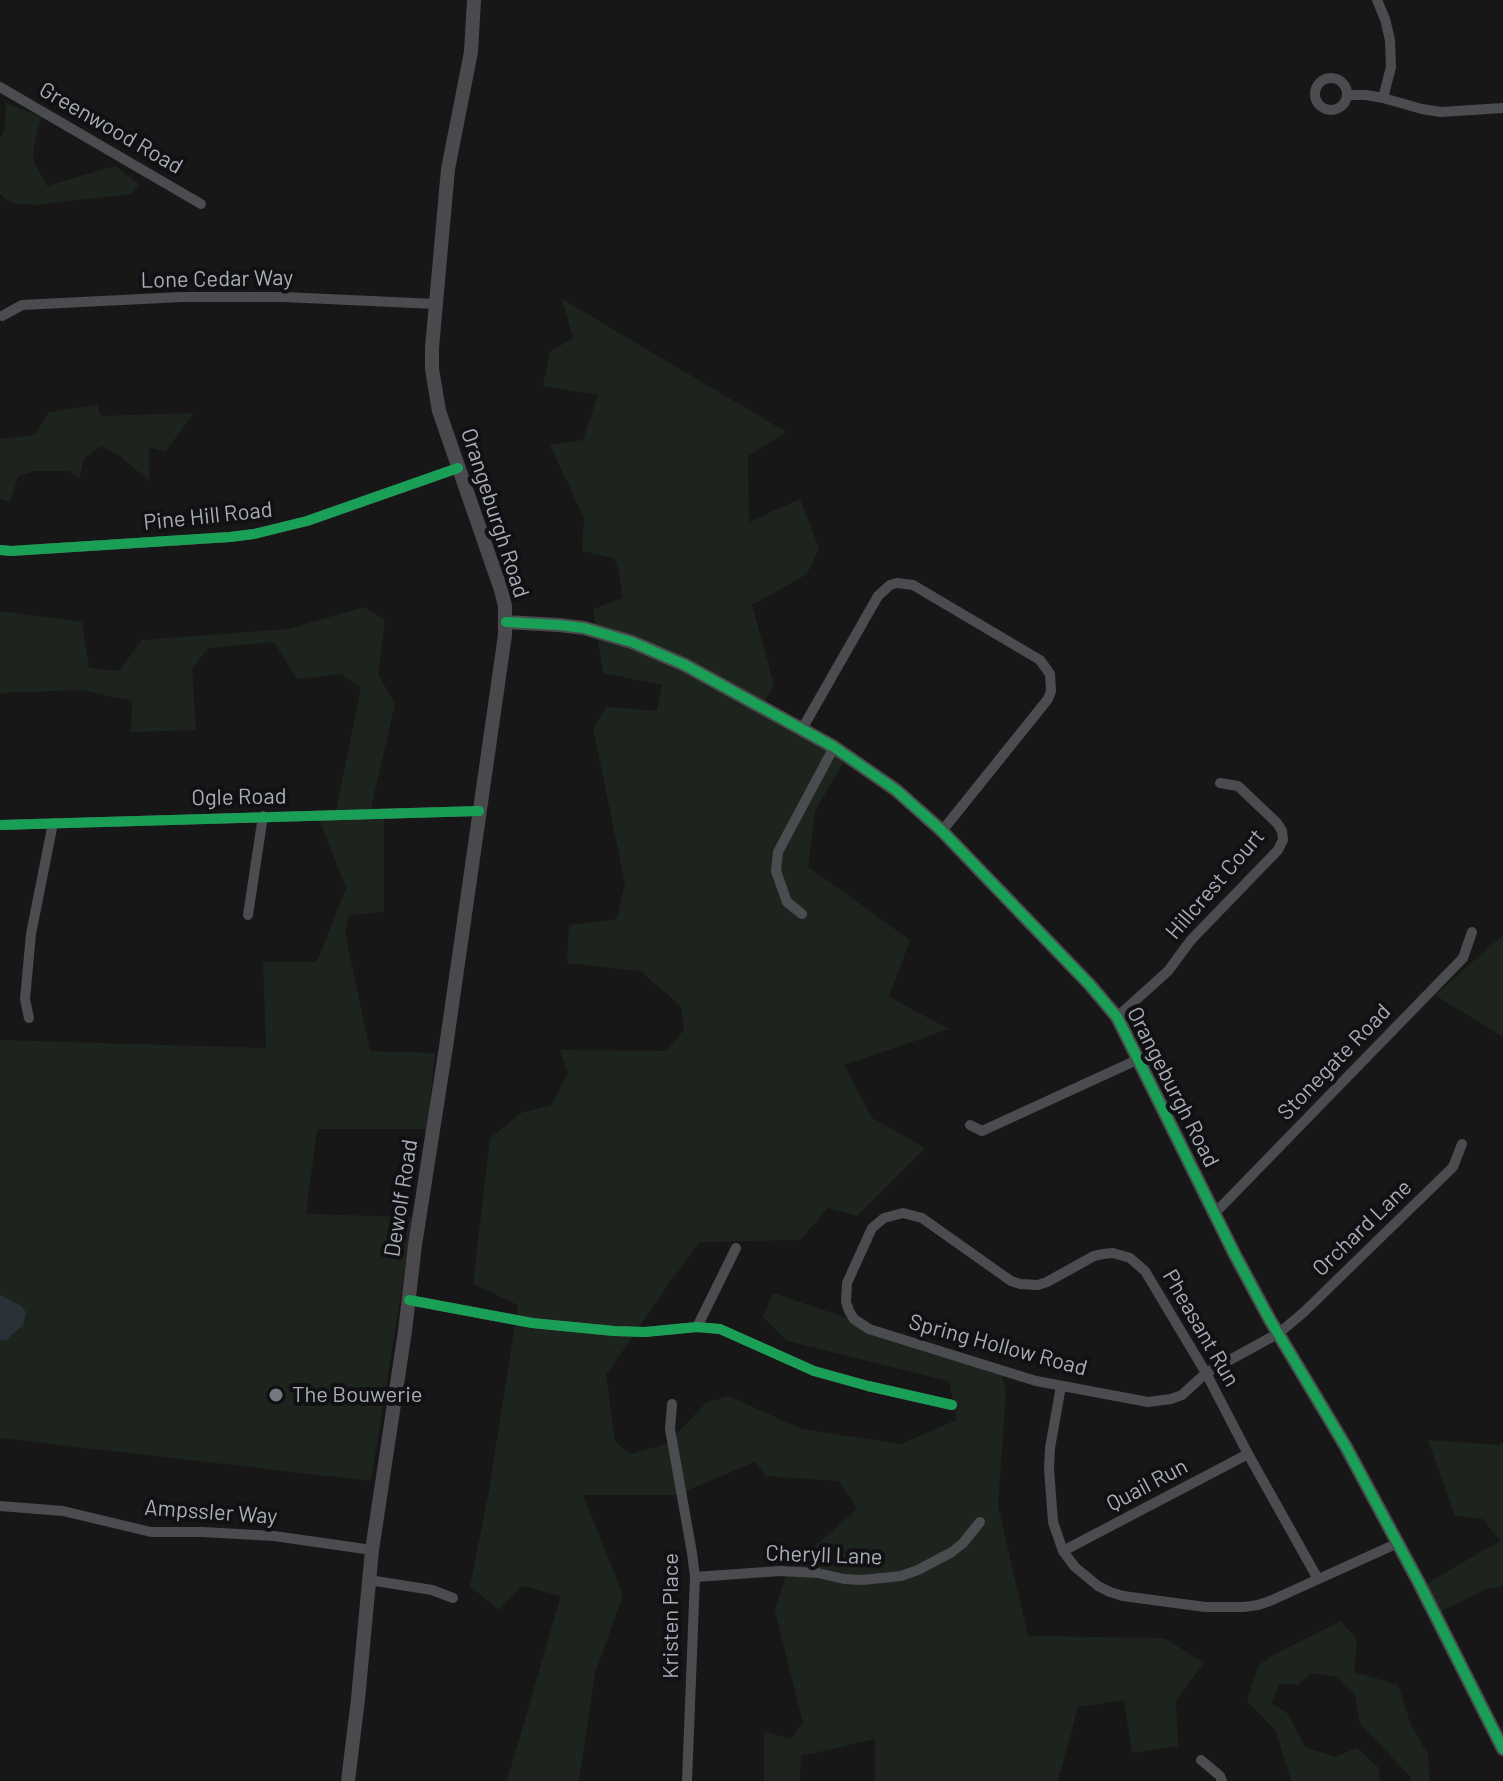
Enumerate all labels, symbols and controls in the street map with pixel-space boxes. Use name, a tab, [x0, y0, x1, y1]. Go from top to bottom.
street label: Greenwood Road	[35, 76, 187, 180]
street label: Lone Cedar Way	[141, 264, 293, 294]
street label: Orangeburgh Road	[455, 425, 535, 601]
street label: Pine Hill Road	[142, 496, 274, 536]
street label: Ogle Road	[191, 783, 287, 811]
street label: Hillcrest Court	[1160, 823, 1270, 945]
street label: Stonegate Road	[1272, 998, 1396, 1126]
street label: Orangeburgh Road	[1121, 1002, 1225, 1172]
street label: Dewolf Road	[379, 1137, 423, 1259]
street label: Orchard Lane	[1307, 1174, 1417, 1282]
street label: Pheasant Run	[1157, 1265, 1245, 1391]
street label: Spring Hollow Road	[906, 1308, 1090, 1382]
place label: The Bouwerie	[292, 1382, 422, 1408]
marker: The Bouwerie	[267, 1386, 285, 1404]
street label: Quail Run	[1102, 1453, 1192, 1517]
street label: Ampssler Way	[144, 1494, 278, 1530]
street label: Cheryll Lane	[765, 1540, 883, 1570]
street label: Kristen Place	[658, 1553, 684, 1679]

